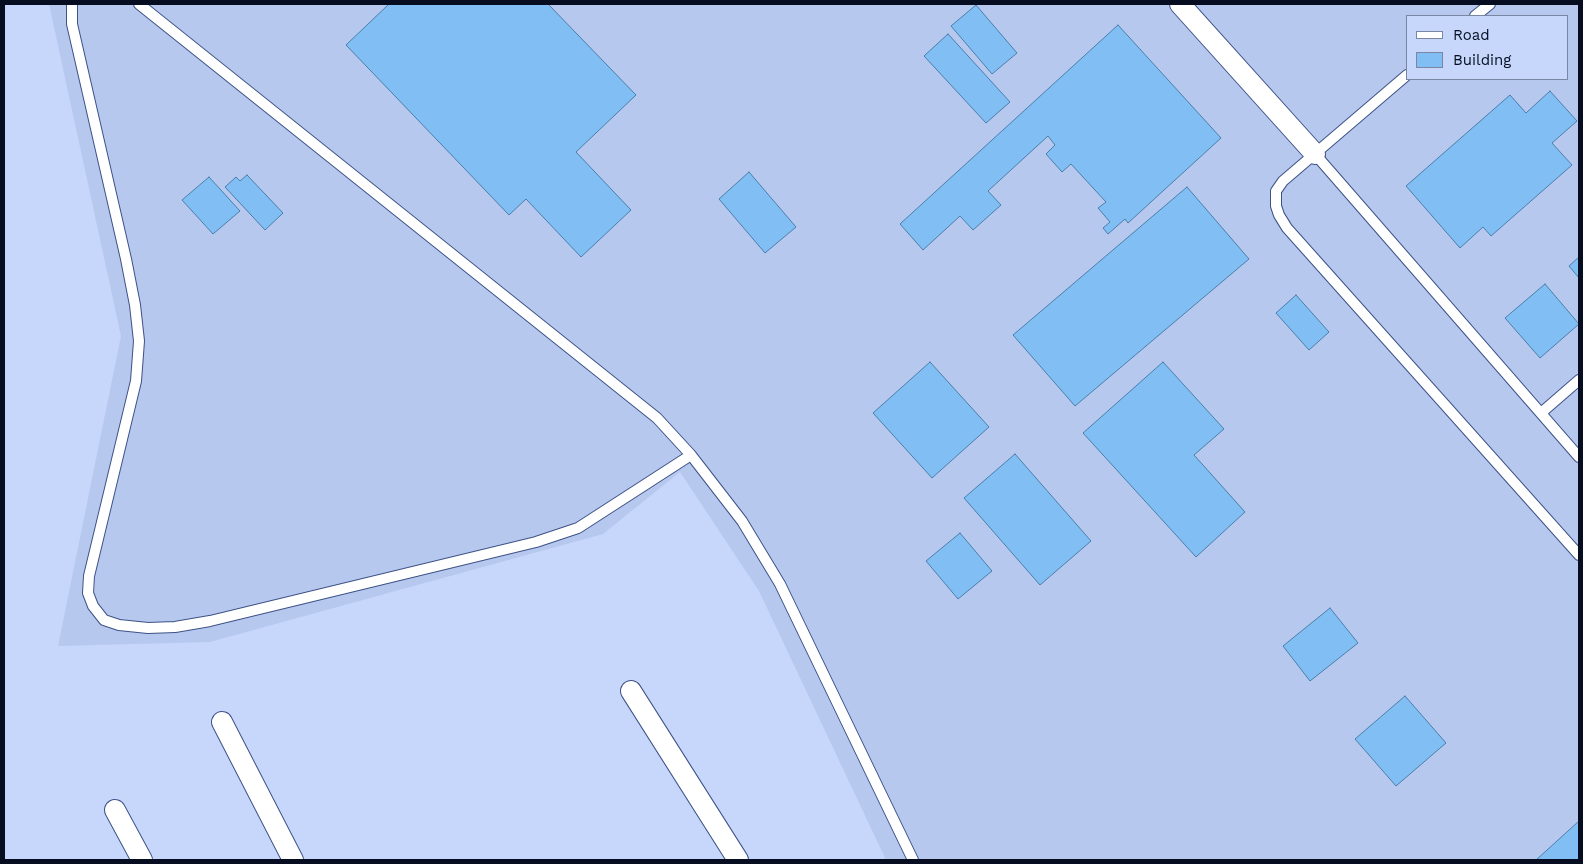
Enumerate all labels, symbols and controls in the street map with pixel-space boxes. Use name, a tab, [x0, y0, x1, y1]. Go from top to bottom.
legend	[1406, 15, 1568, 80]
text: Road	[1453, 26, 1490, 44]
text: Building	[1453, 51, 1511, 69]

